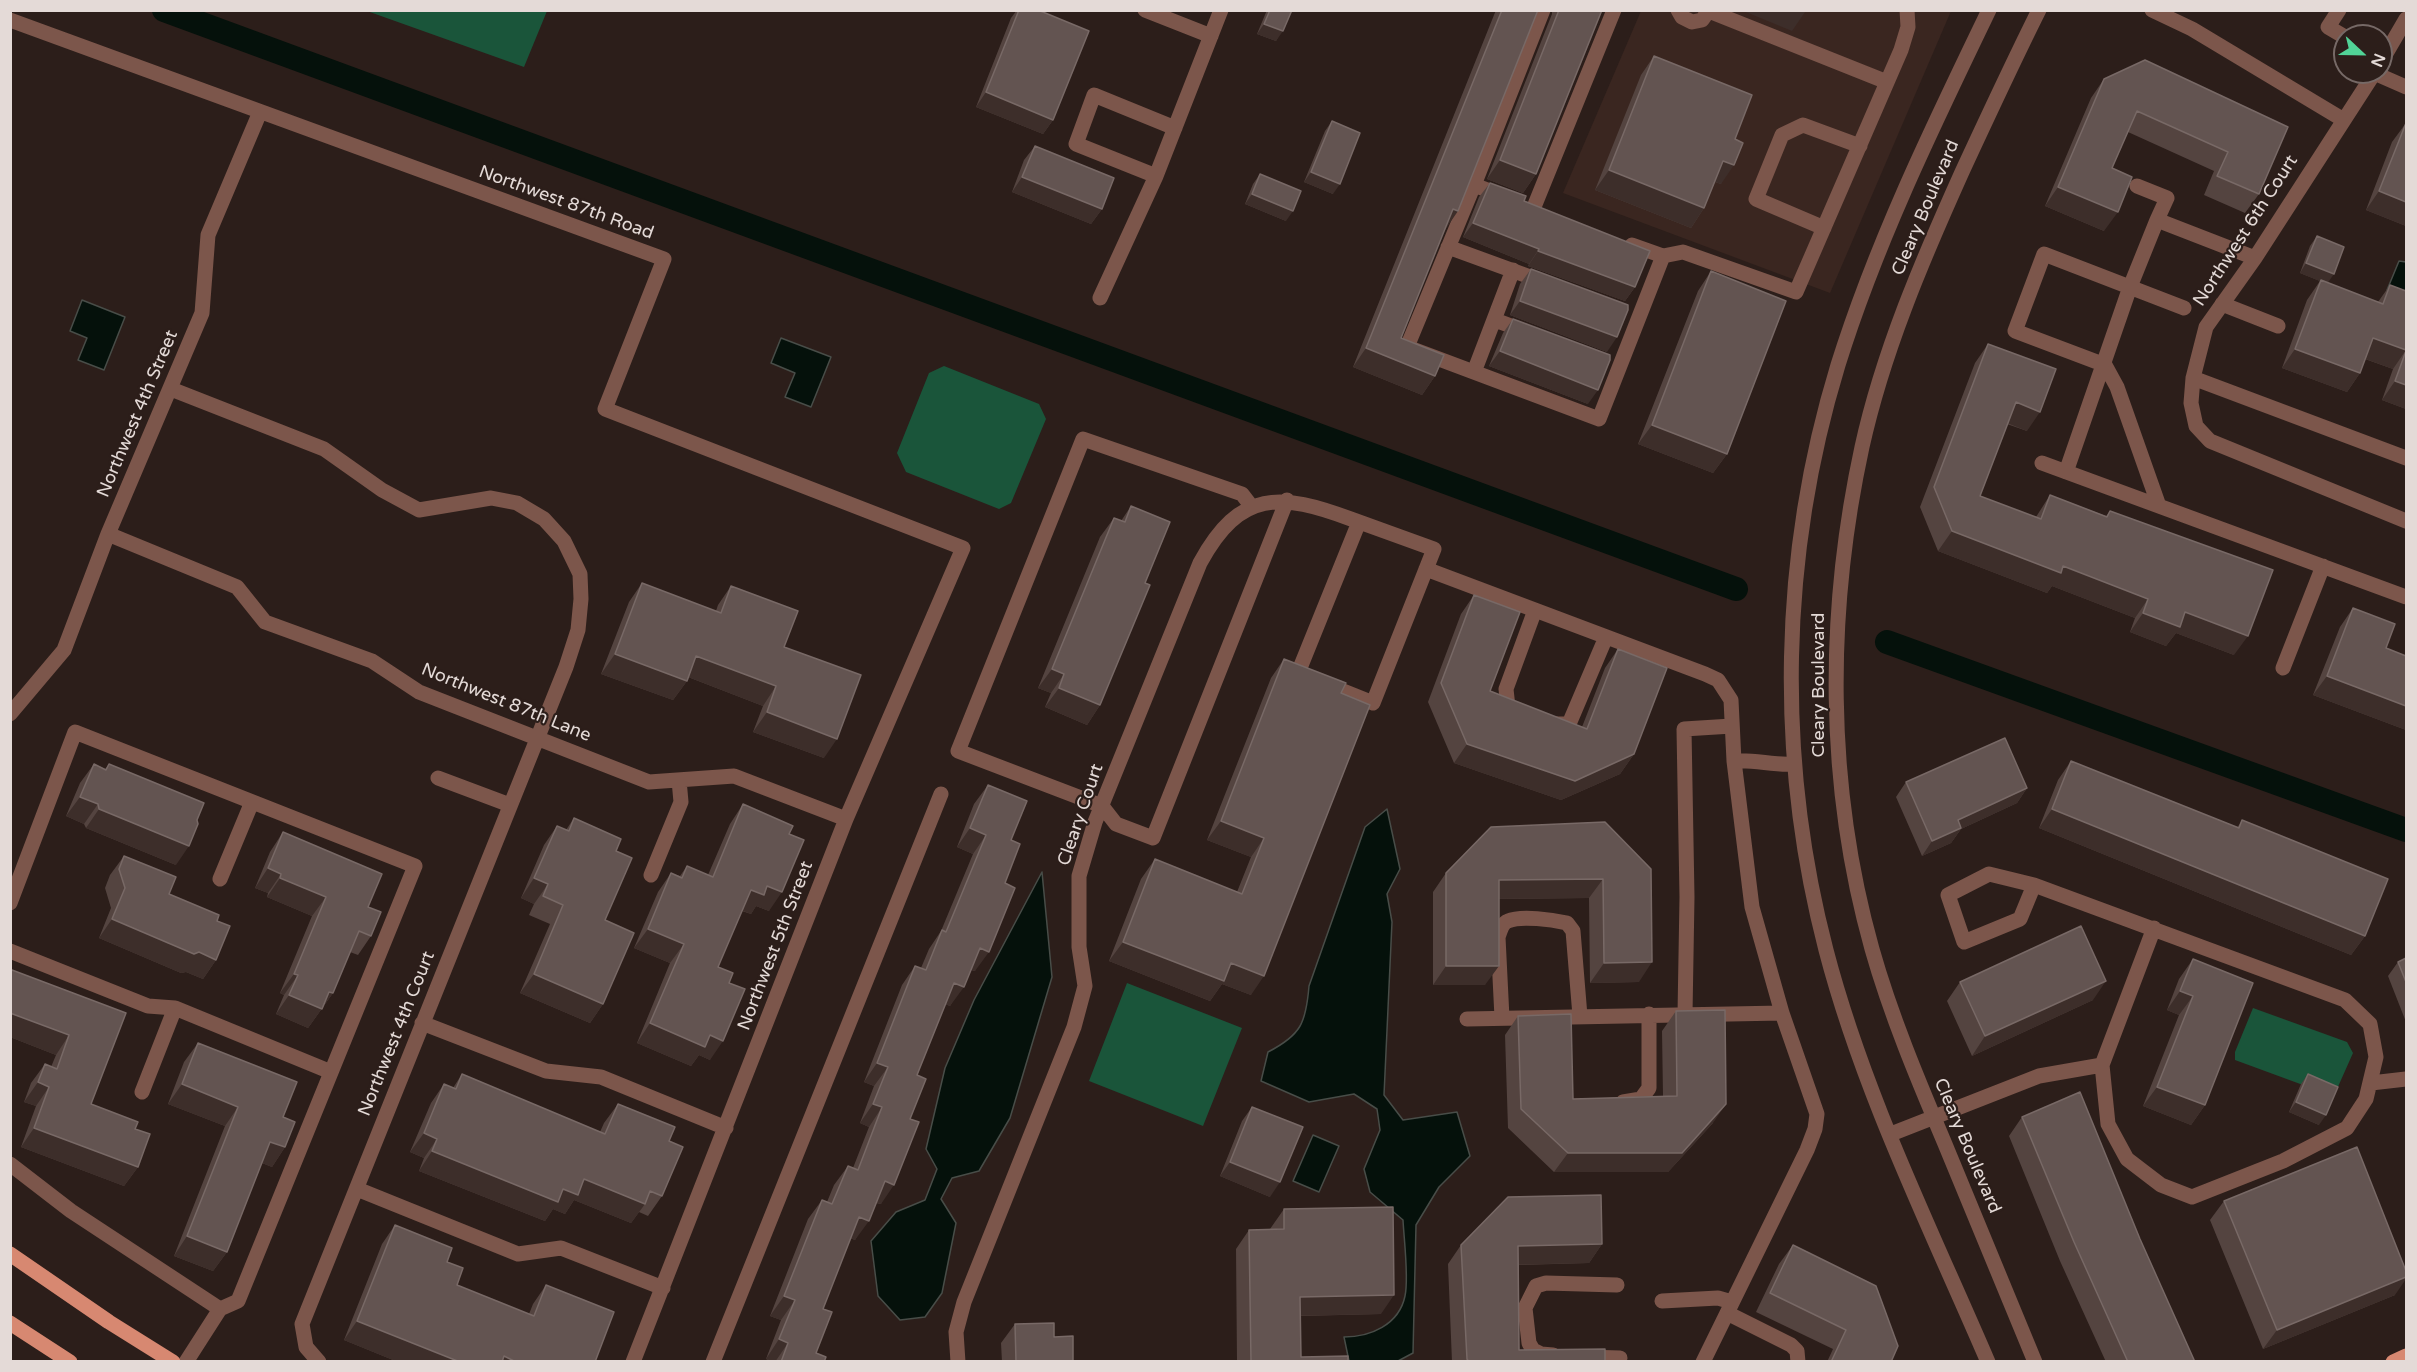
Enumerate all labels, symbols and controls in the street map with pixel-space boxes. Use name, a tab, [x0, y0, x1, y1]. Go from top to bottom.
north arrow	[2333, 24, 2393, 84]
text: N	[2366, 50, 2390, 70]
street label: Cleary Boulevard	[1888, 137, 1964, 279]
street label: Northwest 6th Court	[2189, 151, 2303, 311]
street label: Northwest 87th Road	[476, 161, 656, 245]
street label: Northwest 4th Street	[93, 327, 183, 501]
street label: Cleary Boulevard	[1808, 613, 1830, 757]
street label: Northwest 87th Lane	[418, 659, 594, 747]
street label: Cleary Court	[1053, 761, 1109, 869]
street label: Northwest 5th Street	[734, 858, 818, 1034]
street label: Northwest 4th Court	[354, 948, 440, 1120]
street label: Cleary Boulevard	[1929, 1075, 2005, 1217]

